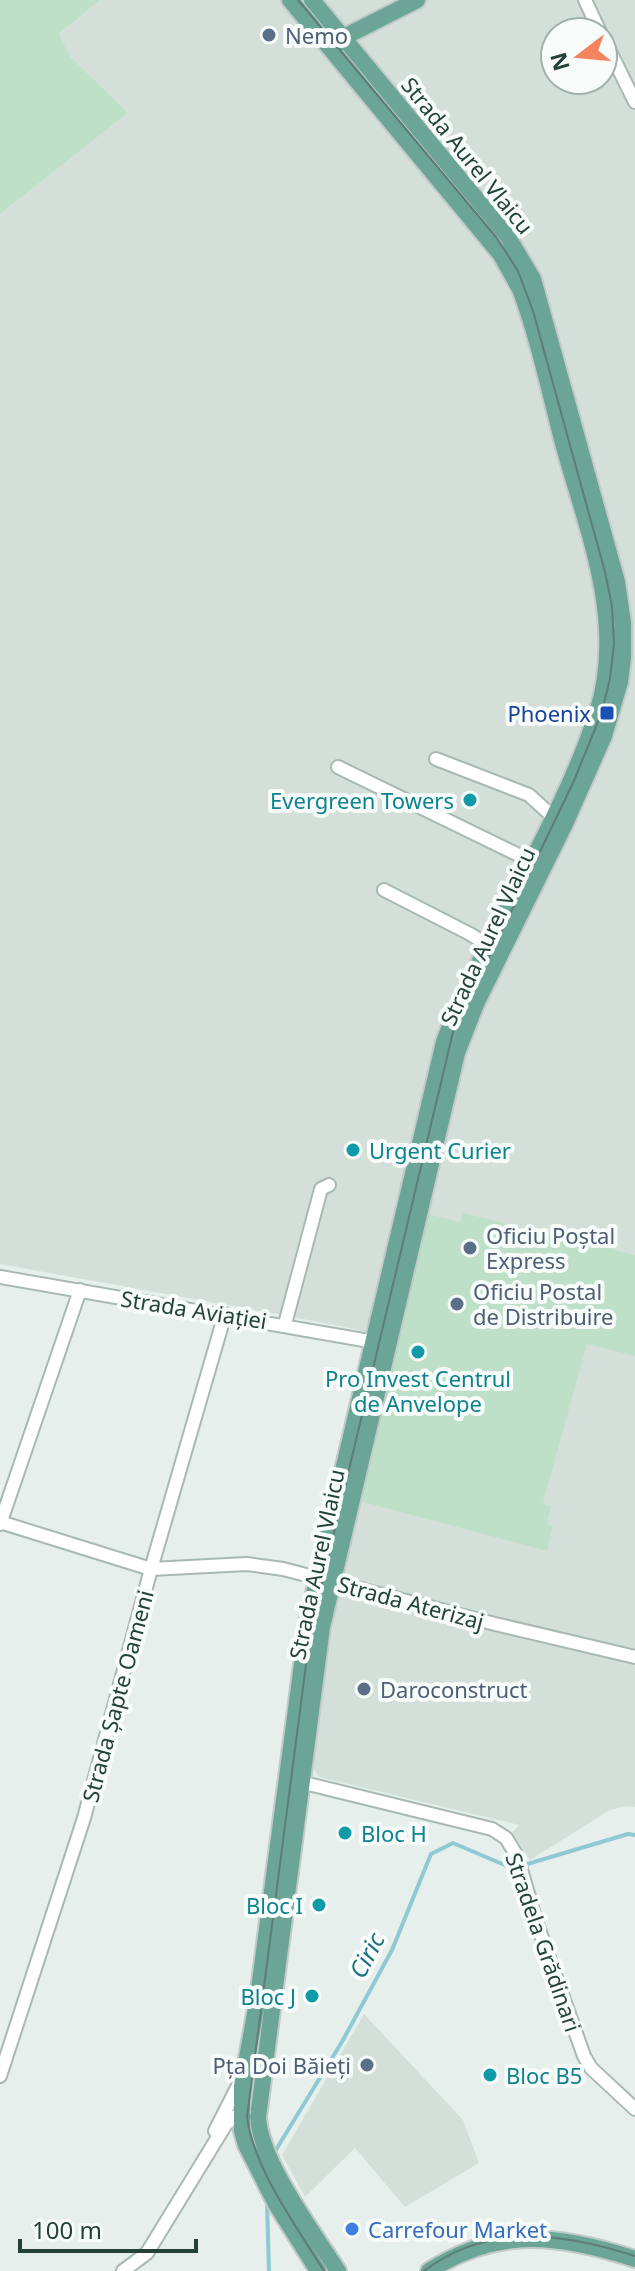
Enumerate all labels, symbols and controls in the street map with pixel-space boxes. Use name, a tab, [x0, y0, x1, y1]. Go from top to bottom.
north arrow	[539, 16, 619, 96]
place label: Nemo	[285, 20, 348, 50]
marker: Nemo	[260, 26, 278, 44]
text: N	[542, 49, 576, 75]
street label: Strada Aurel Vlaicu	[395, 70, 541, 240]
place label: Phoenix	[507, 698, 591, 728]
marker: Phoenix	[598, 704, 616, 722]
place label: Evergreen Towers	[270, 785, 454, 815]
marker: Evergreen Towers	[461, 791, 479, 809]
street label: Strada Aurel Vlaicu	[432, 842, 542, 1030]
place label: Urgent Curier	[369, 1135, 511, 1165]
marker: Urgent Curier	[344, 1141, 362, 1159]
place label: Oficiu Poștal Express	[486, 1220, 615, 1275]
marker: Oficiu Poștal Express	[461, 1239, 479, 1257]
place label: Oficiu Postal de Distribuire	[473, 1276, 614, 1331]
street label: Strada Aviației	[119, 1283, 269, 1335]
marker: Oficiu Postal de Distribuire	[448, 1295, 466, 1313]
marker: Pro Invest Centrul de Anvelope	[409, 1343, 427, 1361]
place label: Pro Invest Centrul de Anvelope	[325, 1363, 511, 1418]
street label: Strada Aurel Vlaicu	[281, 1466, 351, 1662]
street label: Strada Aterizaj	[335, 1568, 487, 1636]
street label: Strada Șapte Oameni	[74, 1587, 160, 1805]
place label: Daroconstruct	[380, 1674, 528, 1704]
marker: Daroconstruct	[355, 1680, 373, 1698]
place label: Bloc H	[361, 1818, 427, 1848]
marker: Bloc H	[336, 1824, 354, 1842]
street label: Stradela Grădinari	[499, 1848, 589, 2036]
place label: Bloc I	[246, 1890, 303, 1920]
marker: Bloc I	[310, 1896, 328, 1914]
water label: Ciric	[340, 1926, 392, 1983]
place label: Bloc J	[240, 1981, 296, 2011]
marker: Bloc J	[303, 1987, 321, 2005]
place label: Pța Doi Băieți	[213, 2050, 351, 2080]
marker: Pța Doi Băieți	[358, 2056, 376, 2074]
place label: Bloc B5	[506, 2060, 582, 2090]
marker: Bloc B5	[481, 2066, 499, 2084]
scale bar	[20, 2203, 196, 2253]
text: 100 m	[32, 2213, 102, 2246]
place label: Carrefour Market	[368, 2214, 547, 2244]
marker: Carrefour Market	[343, 2220, 361, 2238]

